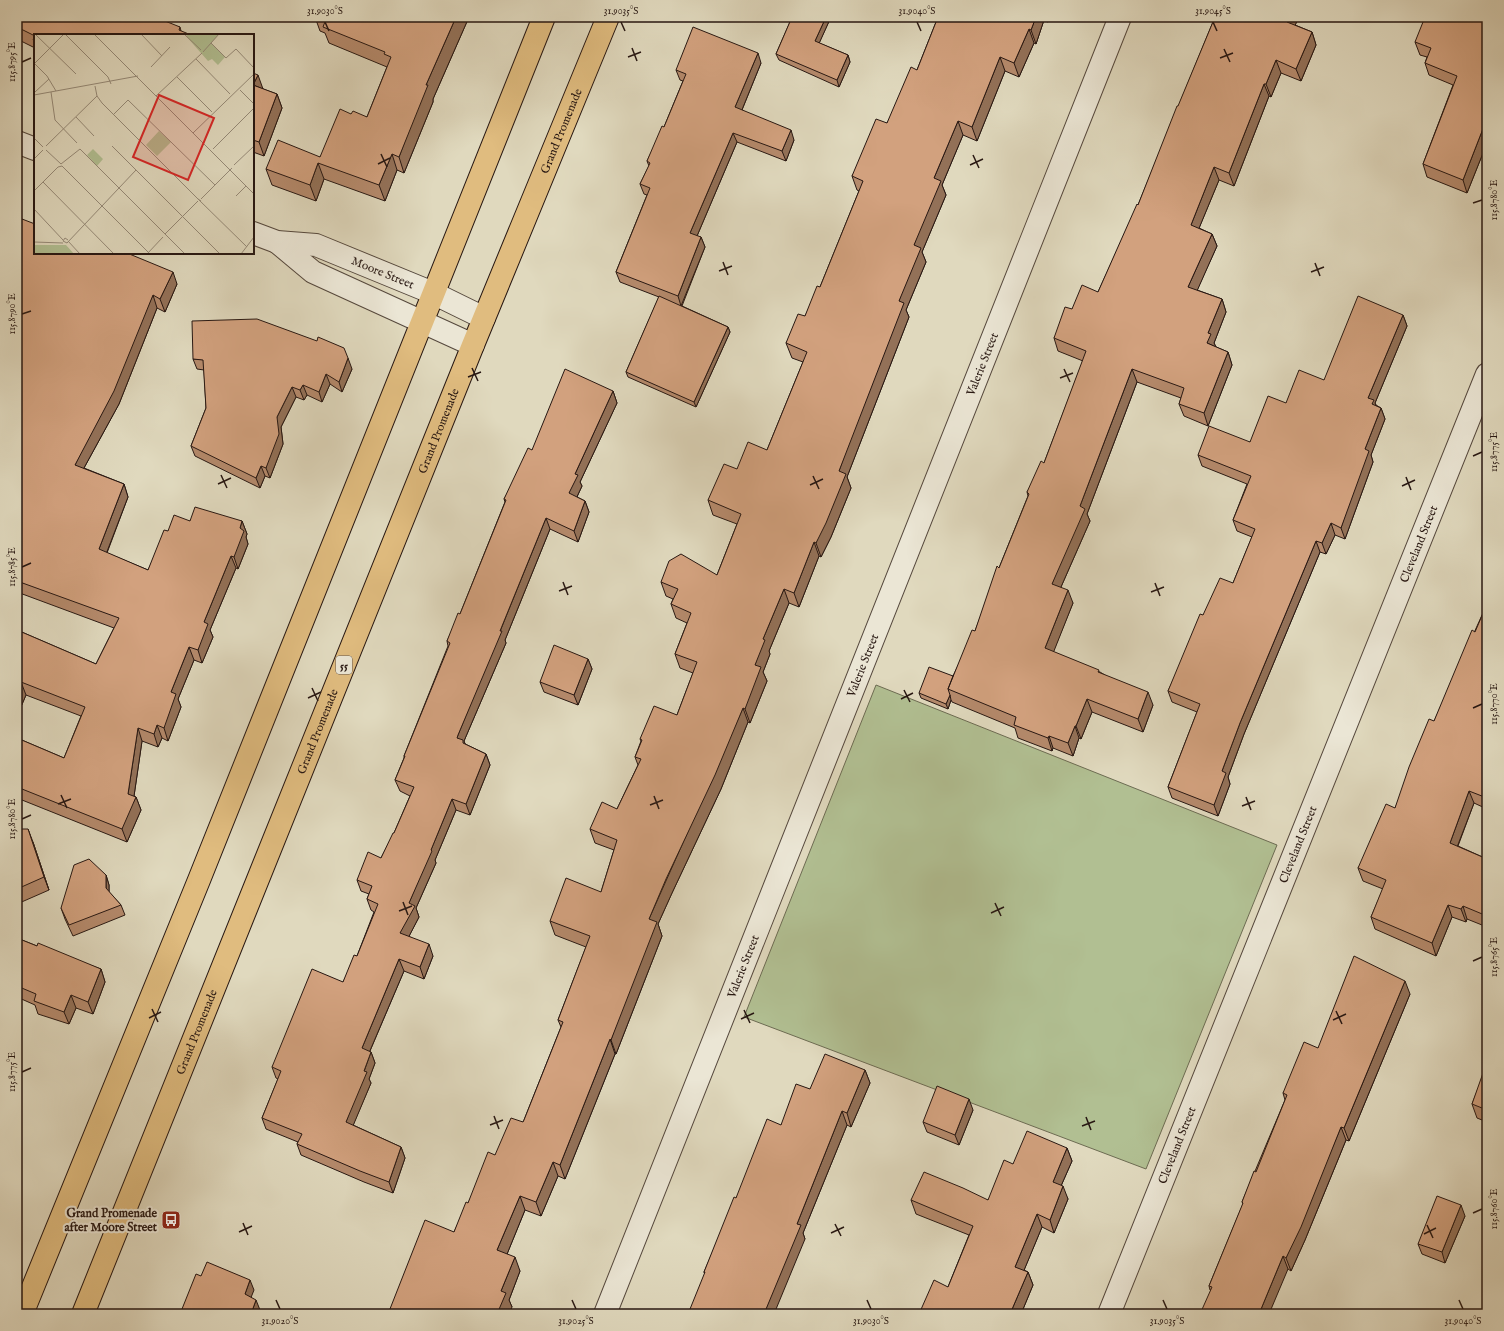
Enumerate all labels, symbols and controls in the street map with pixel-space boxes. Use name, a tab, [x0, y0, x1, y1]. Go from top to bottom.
text: 31.9030°S	[307, 5, 343, 18]
text: 31.9035°S	[604, 5, 638, 18]
text: 31.9040°S	[899, 5, 936, 18]
text: 31.9045°S	[1195, 5, 1231, 18]
inset map	[34, 34, 254, 254]
text: 115.8795°E	[6, 42, 19, 82]
street label: Grand Promenade	[537, 86, 586, 176]
text: 115.8780°E	[1488, 180, 1501, 220]
street label: Moore Street	[349, 253, 416, 292]
text: 115.8790°E	[6, 293, 19, 335]
street label: Valerie Street	[963, 331, 1002, 399]
street label: Grand Promenade	[415, 386, 463, 476]
text: 115.8775°E	[1488, 432, 1501, 472]
street label: Cleveland Street	[1397, 503, 1441, 585]
text: 115.8785°E	[6, 547, 19, 587]
street label: Valerie Street	[843, 632, 882, 700]
road number: 55	[336, 656, 352, 674]
text: 115.8770°E	[1488, 683, 1501, 725]
street label: Grand Promenade	[294, 686, 342, 776]
text: 115.8780°E	[6, 799, 19, 839]
street label: Cleveland Street	[1276, 804, 1320, 886]
street label: Valerie Street	[724, 933, 763, 1001]
text: 115.8765°E	[1488, 937, 1501, 977]
street label: Grand Promenade	[173, 987, 221, 1077]
text: 115.8775°E	[6, 1052, 19, 1092]
street label: Cleveland Street	[1155, 1105, 1200, 1186]
text: 115.8760°E	[1488, 1188, 1501, 1230]
place label: Grand Promenade after Moore Street	[64, 1206, 158, 1235]
bus stop icon: Grand Promenade after Moore Street	[160, 1209, 182, 1231]
text: 31.9020°S	[262, 1315, 298, 1328]
text: 31.9025°S	[558, 1315, 594, 1328]
text: 31.9030°S	[853, 1315, 889, 1328]
text: 31.9035°S	[1150, 1315, 1184, 1328]
text: 31.9040°S	[1445, 1315, 1482, 1328]

